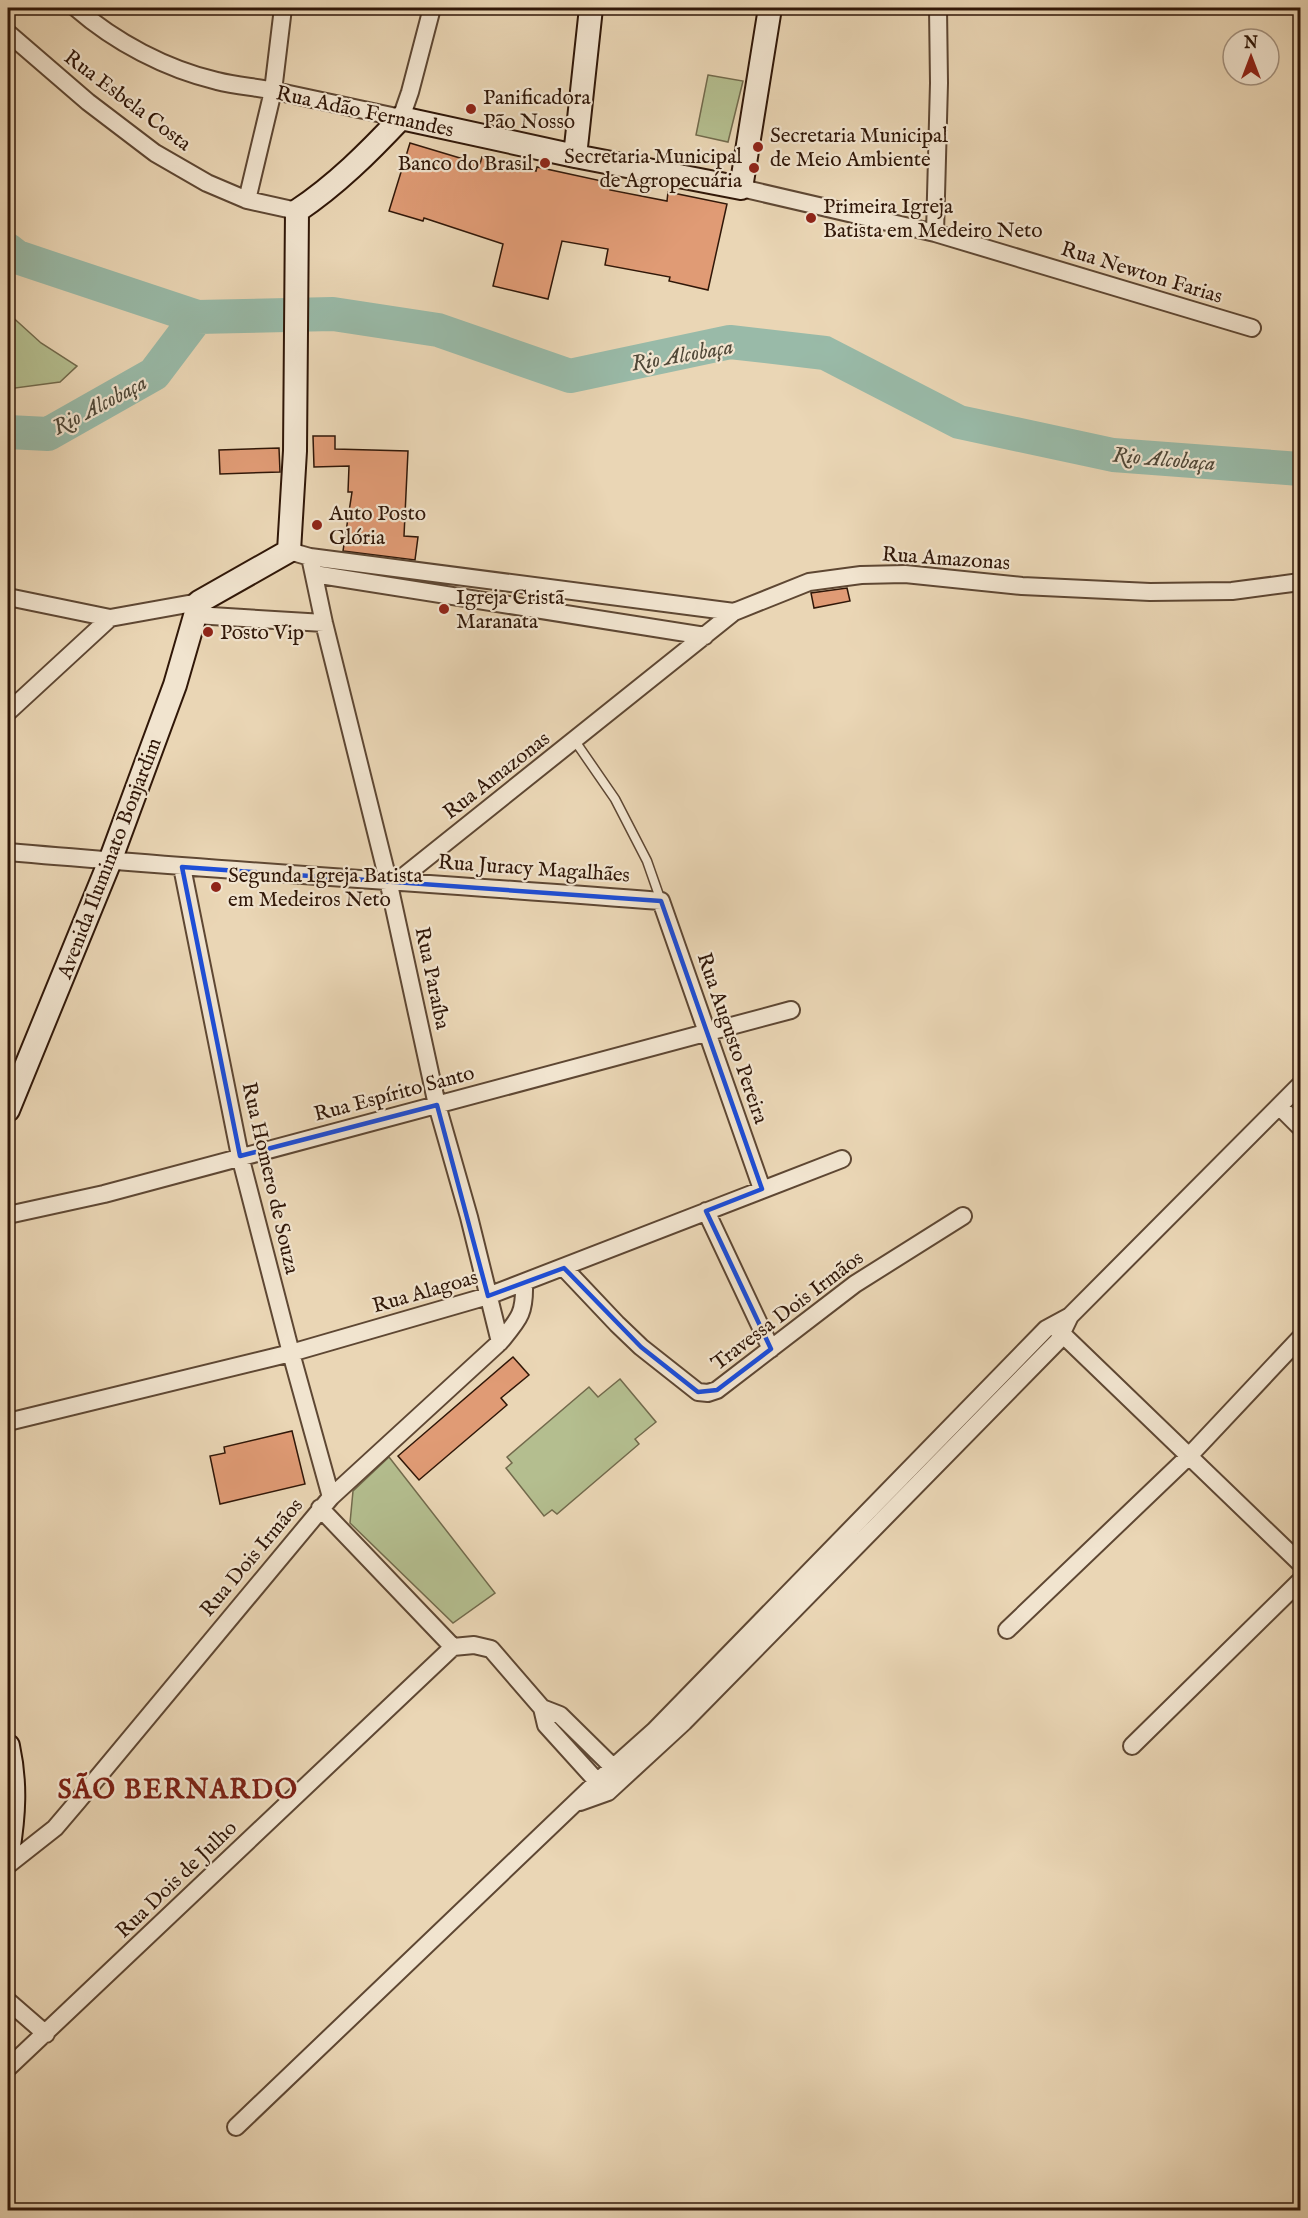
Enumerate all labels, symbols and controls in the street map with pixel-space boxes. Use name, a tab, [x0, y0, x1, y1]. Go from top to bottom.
north arrow	[1221, 27, 1281, 87]
text: N	[1243, 34, 1258, 54]
street label: Rua Esbela Costa	[58, 44, 197, 158]
street label: Rua Adão Fernandes	[273, 80, 456, 144]
place label: Panificadora Pão Nosso	[483, 85, 591, 136]
marker: Panificadora Pão Nosso	[464, 102, 478, 116]
place label: Secretaria Municipal de Meio Ambiente	[770, 123, 948, 174]
marker: Secretaria Municipal de Meio Ambiente	[751, 140, 765, 154]
place label: Secretaria Municipal de Agropecuária	[564, 144, 743, 195]
place label: Banco do Brasil	[397, 151, 533, 178]
marker: Banco do Brasil	[538, 156, 552, 170]
marker: Secretaria Municipal de Agropecuária	[747, 161, 761, 175]
place label: Primeira Igreja Batista em Medeiro Neto	[823, 194, 1043, 245]
marker: Primeira Igreja Batista em Medeiro Neto	[804, 211, 818, 225]
street label: Rua Newton Farias	[1058, 236, 1226, 311]
water label: Rio Alcobaça	[629, 333, 736, 379]
water label: Rio Alcobaça	[48, 369, 152, 442]
water label: Rio Alcobaça	[1111, 442, 1217, 478]
place label: Auto Posto Glória	[328, 501, 426, 552]
marker: Auto Posto Glória	[310, 518, 324, 532]
street label: Rua Amazonas	[881, 542, 1011, 577]
place label: Igreja Cristã Maranata	[456, 585, 565, 636]
marker: Igreja Cristã Maranata	[437, 602, 451, 616]
place label: Posto Vip	[220, 620, 304, 647]
marker: Posto Vip	[201, 625, 215, 639]
street label: Rua Amazonas	[438, 726, 556, 826]
street label: Avenida Iluminato Bonjardim	[52, 734, 169, 984]
street label: Rua Juracy Magalhães	[437, 849, 631, 890]
place label: Segunda Igreja Batista em Medeiros Neto	[228, 863, 424, 914]
marker: Segunda Igreja Batista em Medeiros Neto	[209, 880, 223, 894]
street label: Rua Paraíba	[408, 925, 456, 1033]
street label: Rua Augusto Pereira	[690, 949, 774, 1129]
street label: Rua Espírito Santo	[311, 1060, 478, 1129]
street label: Rua Homero de Souza	[234, 1080, 305, 1278]
street label: Travessa Dois Irmãos	[706, 1245, 869, 1377]
street label: Rua Alagoas	[370, 1265, 481, 1320]
street label: Rua Dois Irmãos	[195, 1493, 310, 1623]
district label: SÃO BERNARDO	[58, 1772, 298, 1808]
street label: Rua Dois de Julho	[111, 1815, 243, 1945]

